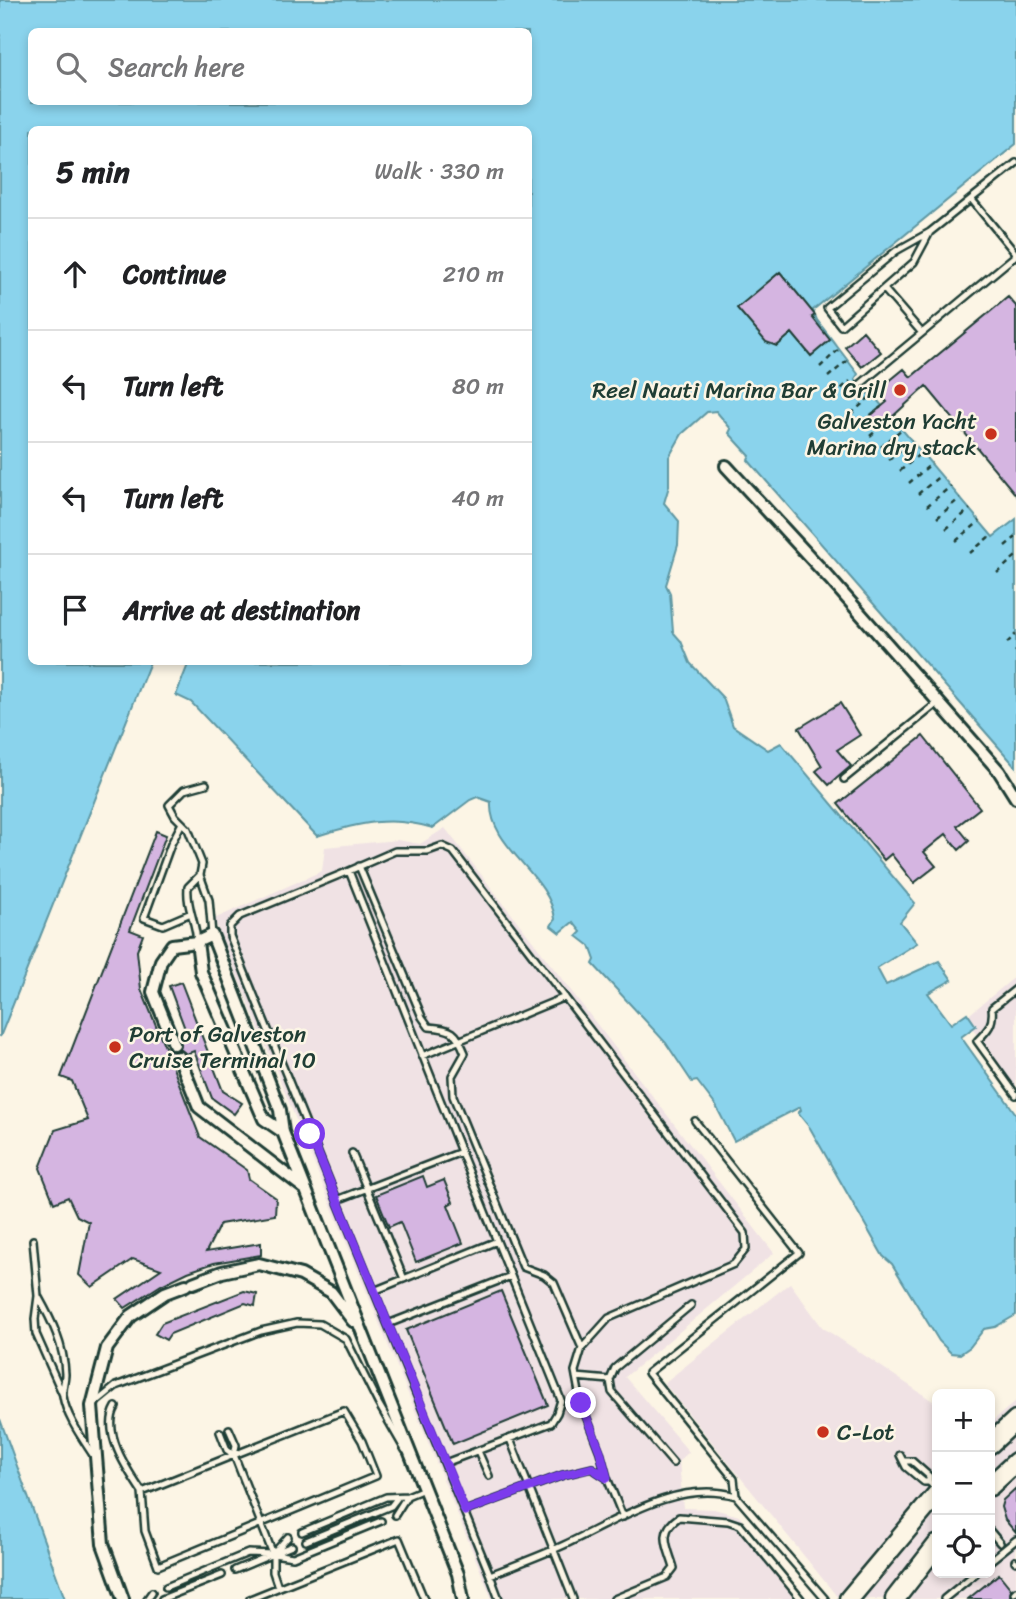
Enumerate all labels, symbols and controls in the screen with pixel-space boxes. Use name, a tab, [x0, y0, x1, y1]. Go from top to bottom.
search box	[28, 28, 532, 105]
text: Search here	[108, 44, 245, 90]
icon: search	[52, 48, 90, 86]
text: 5 min	[56, 145, 130, 199]
text: Walk · 330 m	[374, 151, 504, 192]
text: Continue	[123, 251, 226, 297]
text: 210 m	[443, 254, 504, 295]
icon: ahead	[56, 255, 94, 293]
text: Turn left	[123, 363, 223, 409]
text: 80 m	[452, 366, 504, 407]
icon: left	[56, 367, 94, 405]
place label: Reel Nauti Marina Bar & Grill	[592, 370, 886, 411]
marker: Reel Nauti Marina Bar & Grill	[892, 382, 908, 398]
place label: Galveston Yacht Marina dry stack	[807, 401, 977, 468]
marker: Galveston Yacht Marina dry stack	[983, 426, 999, 442]
text: Turn left	[123, 475, 223, 521]
text: 40 m	[451, 478, 504, 519]
icon: left	[56, 479, 94, 517]
text: Arrive at destination	[123, 587, 360, 633]
icon: arrive	[56, 591, 94, 629]
place label: Port of Galveston Cruise Terminal 10	[129, 1014, 316, 1081]
marker: Port of Galveston Cruise Terminal 10	[107, 1039, 123, 1055]
route start	[294, 1118, 325, 1149]
route end	[565, 1387, 596, 1418]
map controls	[932, 1389, 995, 1578]
button: +	[932, 1389, 995, 1452]
place label: C-Lot	[837, 1412, 894, 1453]
marker: C-Lot	[815, 1424, 831, 1440]
button: −	[932, 1452, 995, 1515]
button: locate	[932, 1515, 995, 1578]

